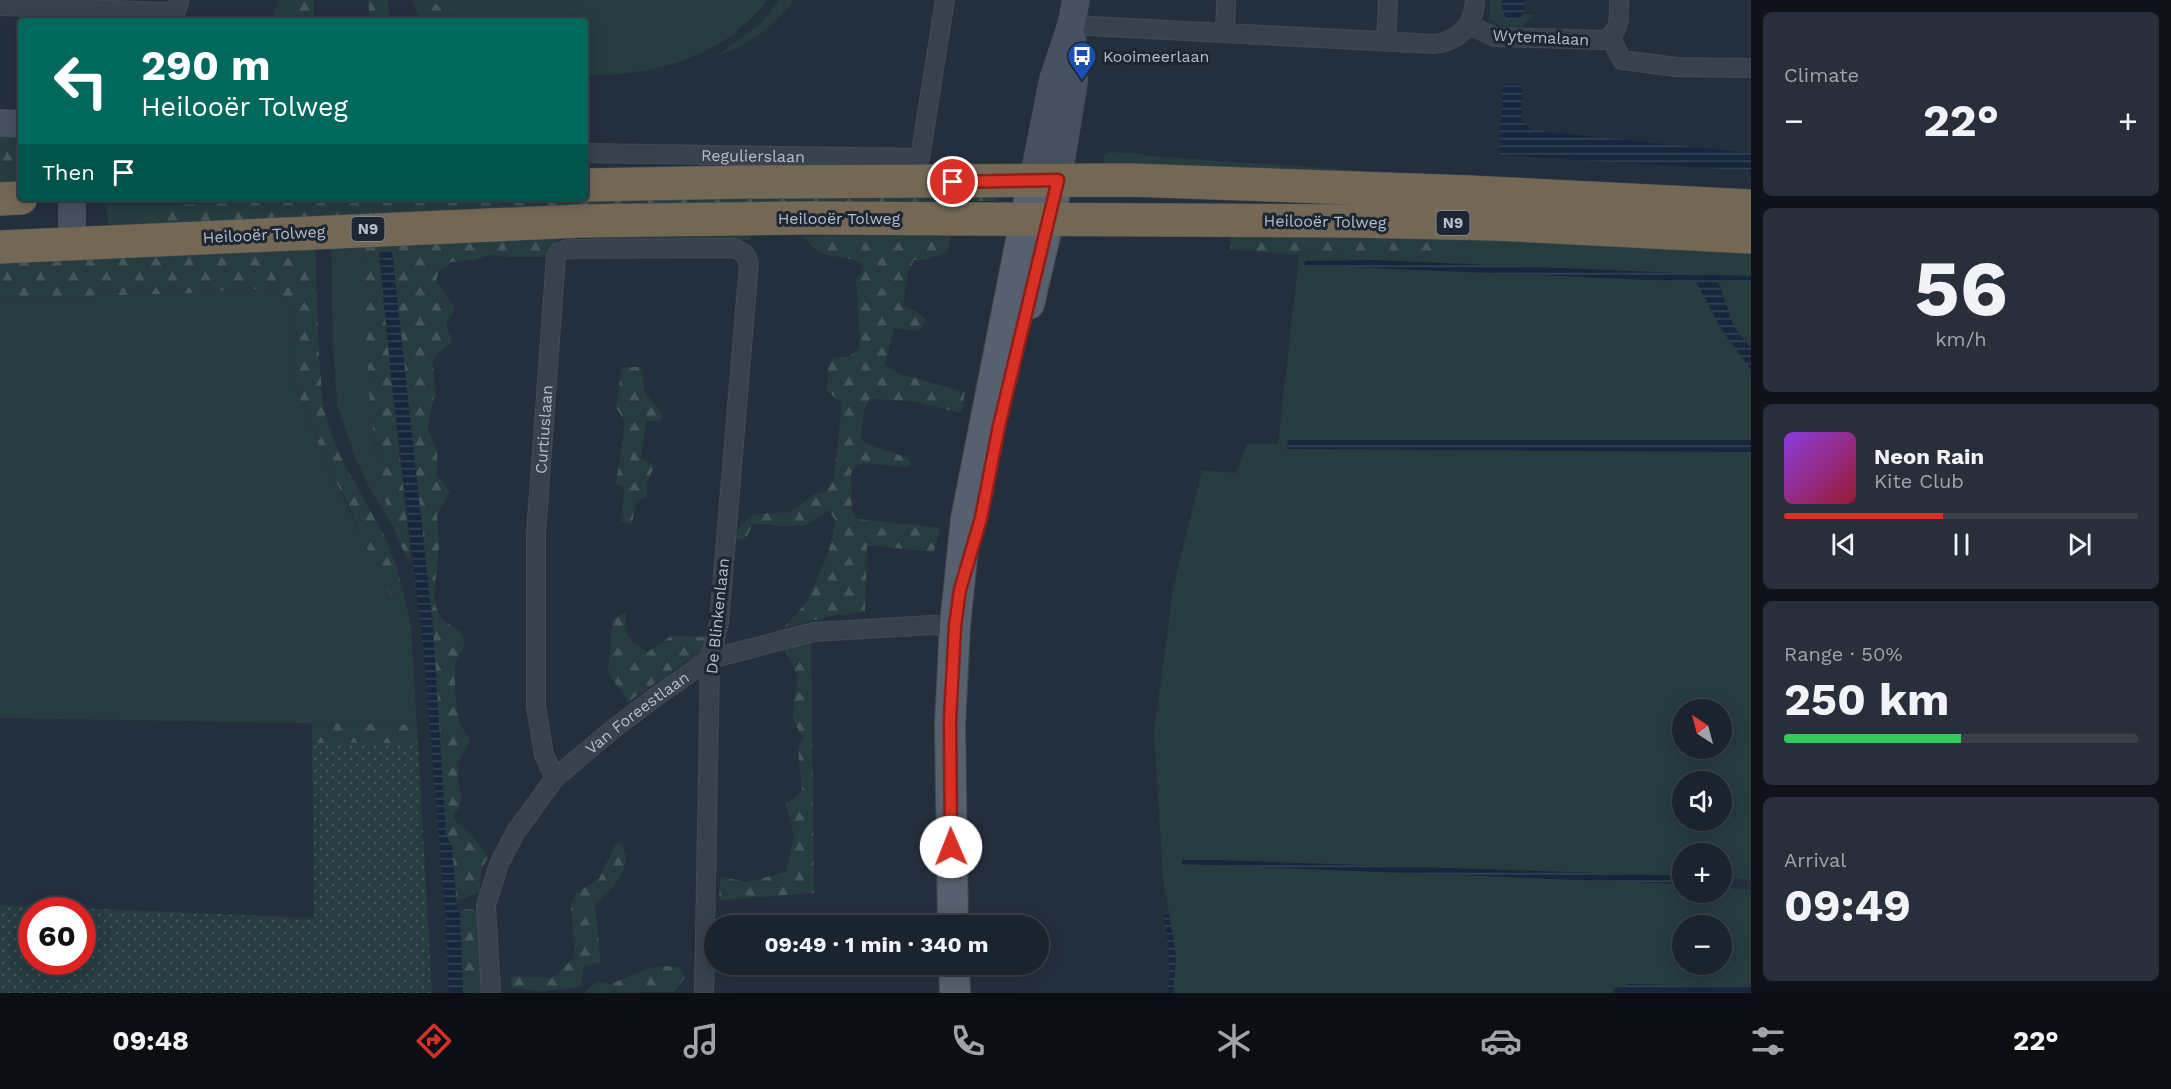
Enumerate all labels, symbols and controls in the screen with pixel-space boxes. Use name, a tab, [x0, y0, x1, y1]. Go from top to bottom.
street label: Wytemalaan	[1492, 25, 1590, 50]
bus stop icon: Kooimeerlaan	[1066, 40, 1098, 82]
text: 290 m	[141, 41, 271, 90]
icon: left	[42, 42, 120, 120]
place label: Kooimeerlaan	[1103, 47, 1209, 66]
text: Climate	[1784, 63, 1859, 87]
text: Heilooër Tolweg	[141, 91, 348, 123]
text: 22°	[1923, 94, 1999, 147]
text: −	[1784, 101, 1804, 140]
text: +	[2118, 101, 2138, 140]
street label: Regulierslaan	[701, 146, 805, 166]
icon: arrive	[107, 156, 140, 189]
pin	[927, 156, 978, 207]
text: Then	[42, 160, 95, 185]
icon: arrive	[936, 165, 969, 198]
street label: Heilooër Tolweg	[778, 209, 901, 228]
street label: Heilooër Tolweg	[1264, 211, 1387, 232]
road number: N9	[1436, 211, 1470, 235]
road number: N9	[352, 217, 385, 241]
street label: Heilooër Tolweg	[202, 222, 326, 247]
text: 56	[1914, 242, 2008, 334]
text: km/h	[1935, 327, 1987, 351]
street label: Curtiuslaan	[531, 384, 557, 475]
text: Neon Rain	[1874, 444, 1984, 469]
text: Kite Club	[1874, 469, 1964, 493]
icon: previous	[1827, 528, 1860, 561]
icon: pause	[1945, 528, 1978, 561]
icon: next	[2063, 528, 2096, 561]
street label: De Blinkenlaan	[702, 557, 733, 675]
text: Range · 50%	[1784, 642, 1903, 666]
street label: Van Foreestlaan	[582, 668, 693, 758]
text: 250 km	[1784, 673, 1949, 726]
north arrow	[1672, 699, 1732, 759]
map controls	[1672, 699, 1732, 975]
button: sound	[1672, 771, 1732, 831]
position arrow	[919, 815, 983, 879]
button: +	[1672, 843, 1732, 903]
text: Arrival	[1784, 848, 1846, 872]
text: 09:49	[1784, 879, 1911, 932]
speed limit sign: 60	[18, 897, 96, 975]
button: −	[1672, 915, 1732, 975]
text: 09:49 · 1 min · 340 m	[764, 932, 989, 957]
icon: directions	[413, 1020, 455, 1062]
icon: music	[680, 1020, 722, 1062]
icon: phone	[947, 1020, 989, 1062]
icon: climate	[1213, 1020, 1255, 1062]
icon: car	[1480, 1020, 1522, 1062]
icon: filters	[1747, 1020, 1789, 1062]
text: 09:48	[112, 1025, 189, 1057]
text: 22°	[2013, 1025, 2059, 1057]

